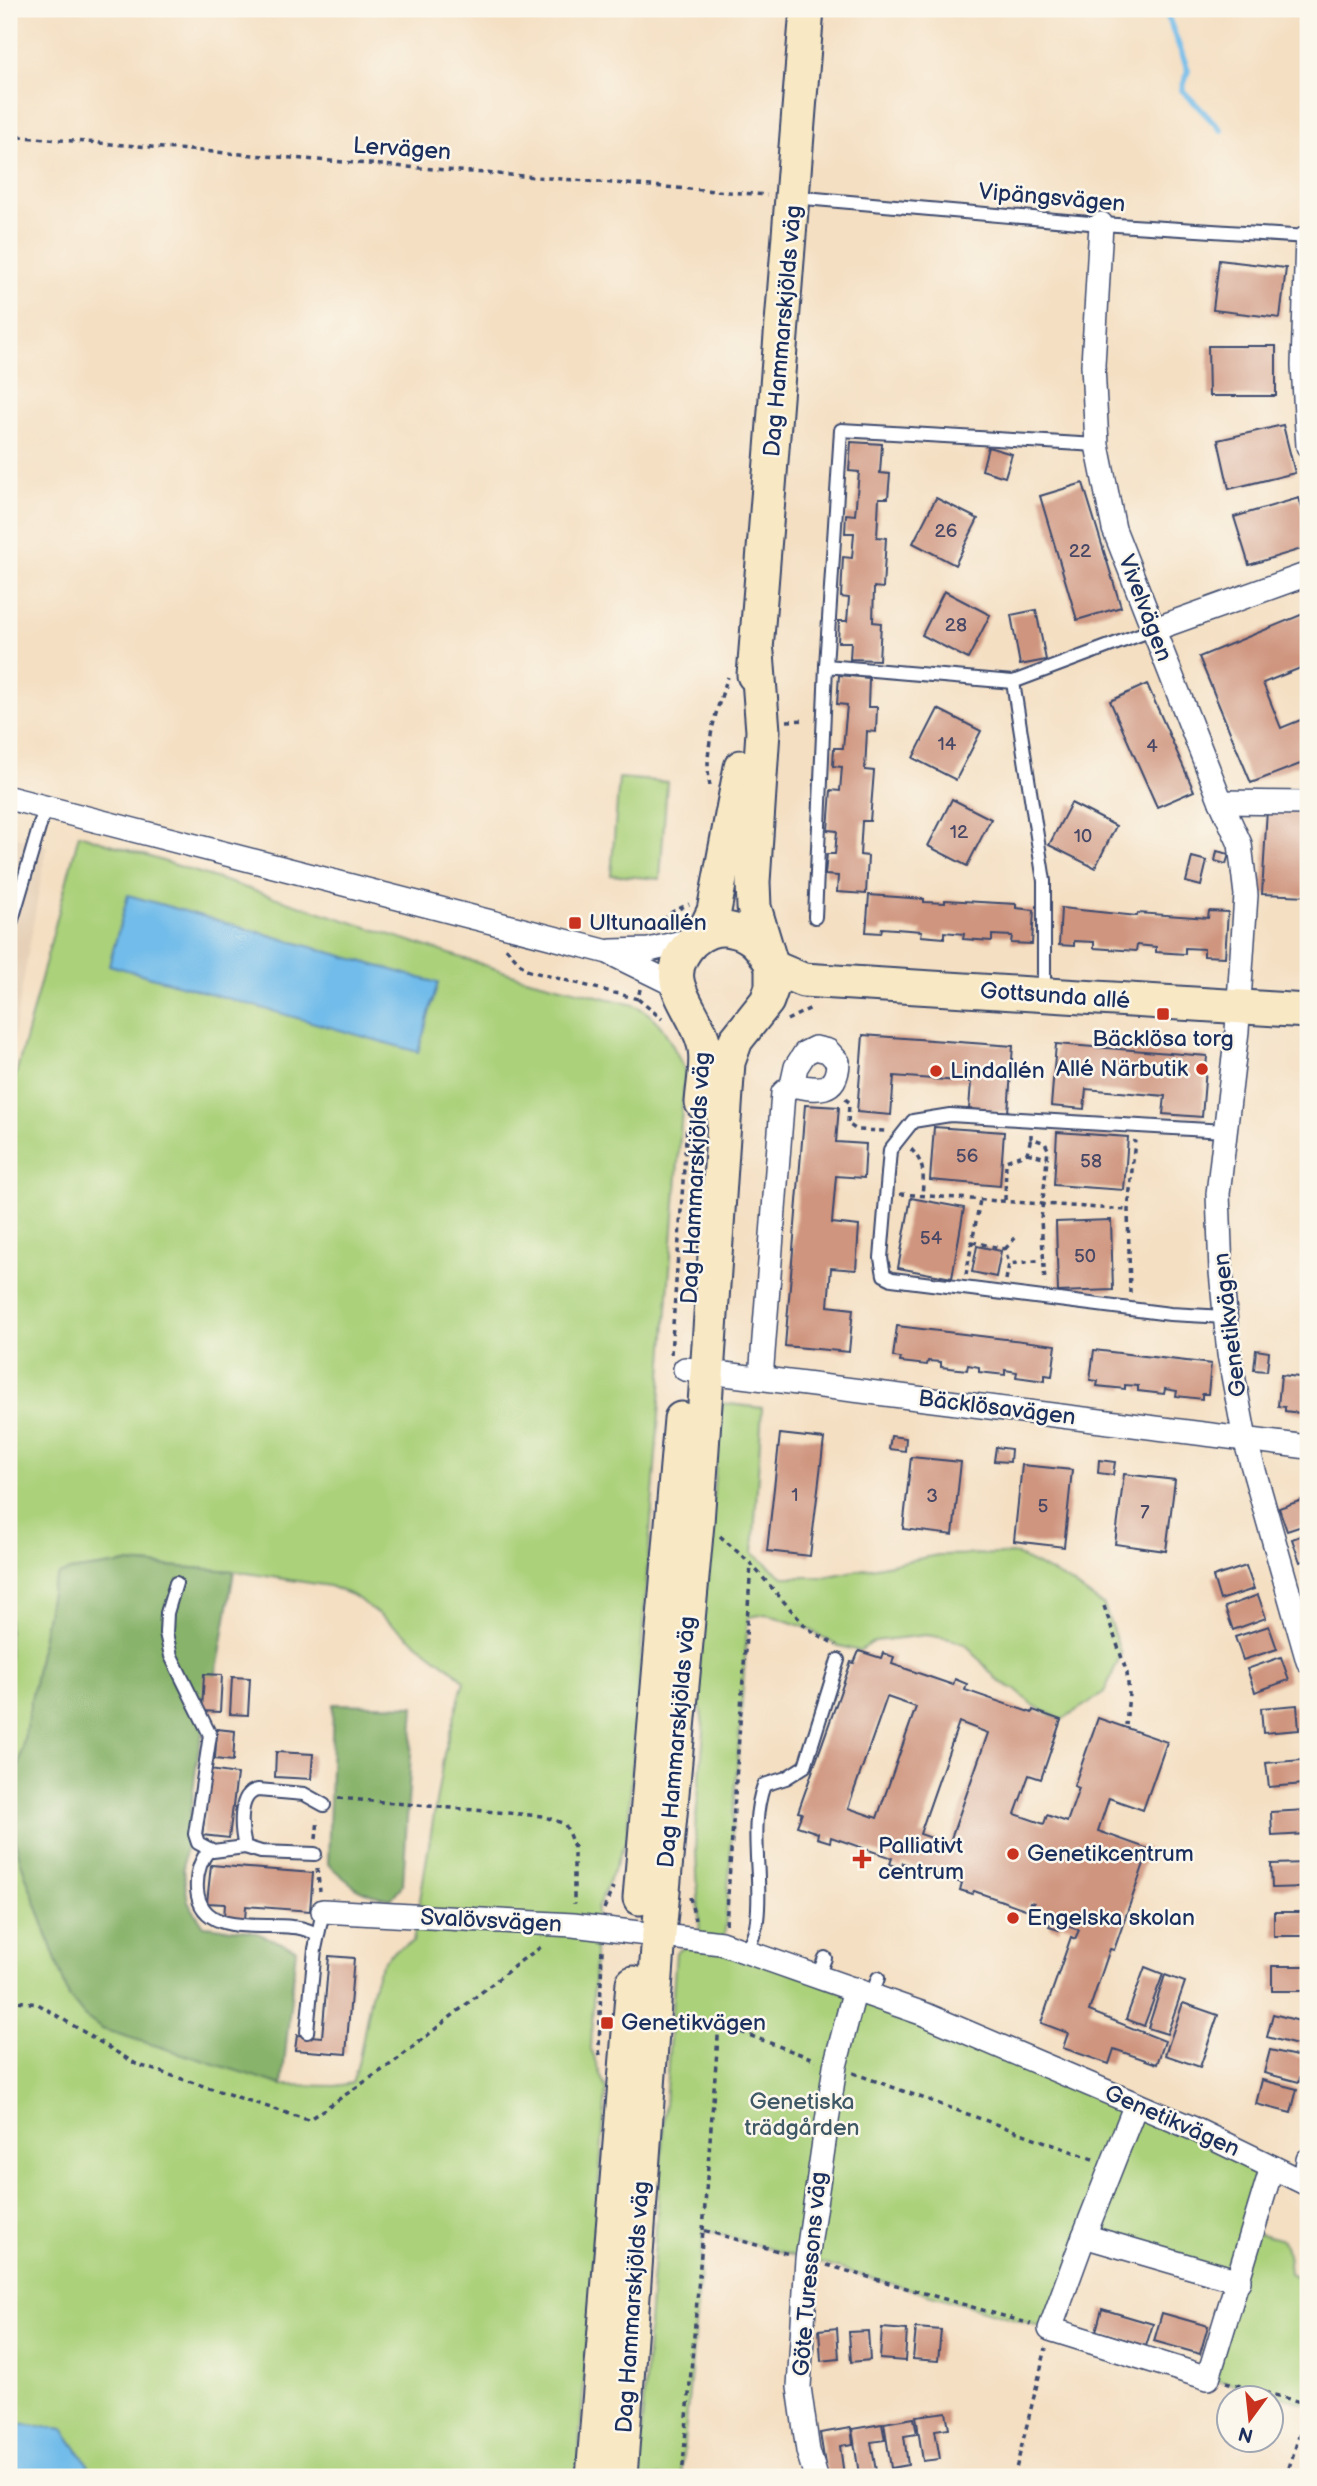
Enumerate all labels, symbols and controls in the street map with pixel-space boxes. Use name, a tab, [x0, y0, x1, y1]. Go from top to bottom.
street label: Lervägen	[352, 132, 452, 166]
street label: Vipängsvägen	[977, 178, 1127, 218]
street label: Dag Hammarskjölds väg	[758, 204, 808, 458]
house number: 26	[935, 520, 957, 543]
house number: 22	[1069, 540, 1092, 563]
street label: Vivelvägen	[1112, 551, 1178, 665]
house number: 28	[945, 614, 967, 637]
house number: 14	[938, 733, 957, 756]
house number: 4	[1146, 735, 1158, 758]
house number: 12	[950, 821, 969, 844]
house number: 10	[1074, 825, 1092, 848]
place label: Ultunaallén	[589, 909, 707, 937]
marker: Ultunaallén	[567, 915, 583, 931]
street label: Gottsunda allé	[979, 977, 1131, 1015]
marker: Bäcklösa torg	[1155, 1006, 1171, 1022]
place label: Bäcklösa torg	[1092, 1025, 1234, 1053]
street label: Dag Hammarskjölds väg	[675, 1051, 717, 1305]
place label: Allé Närbutik	[1056, 1055, 1189, 1083]
place label: Lindallén	[950, 1057, 1045, 1085]
marker: Allé Närbutik	[1194, 1061, 1210, 1077]
marker: Lindallén	[928, 1063, 944, 1079]
house number: 56	[956, 1145, 978, 1168]
house number: 58	[1080, 1150, 1102, 1173]
house number: 54	[920, 1227, 943, 1250]
house number: 50	[1074, 1245, 1096, 1268]
street label: Genetikvägen	[1207, 1251, 1253, 1399]
street label: Bäcklösavägen	[917, 1384, 1077, 1432]
house number: 1	[791, 1484, 799, 1507]
house number: 3	[926, 1485, 938, 1508]
house number: 5	[1038, 1495, 1049, 1518]
house number: 7	[1140, 1501, 1150, 1524]
street label: Dag Hammarskjölds väg	[652, 1615, 702, 1869]
place label: Palliativt centrum	[878, 1832, 964, 1886]
place label: Genetikcentrum	[1027, 1840, 1194, 1868]
marker: Genetikcentrum	[1005, 1846, 1021, 1862]
marker: Palliativt centrum	[852, 1849, 872, 1869]
street label: Svalövsvägen	[420, 1903, 562, 1939]
place label: Engelska skolan	[1027, 1904, 1195, 1932]
marker: Engelska skolan	[1005, 1910, 1021, 1926]
place label: Genetikvägen	[621, 2009, 766, 2037]
marker: Genetikvägen	[599, 2015, 615, 2031]
street label: Genetikvägen	[1100, 2079, 1244, 2163]
park label: Genetiska trädgården	[744, 2088, 860, 2142]
street label: Göte Turessons väg	[787, 2171, 833, 2377]
street label: Dag Hammarskjölds väg	[610, 2180, 656, 2434]
north arrow	[1216, 2384, 1286, 2454]
text: N	[1236, 2421, 1256, 2447]

